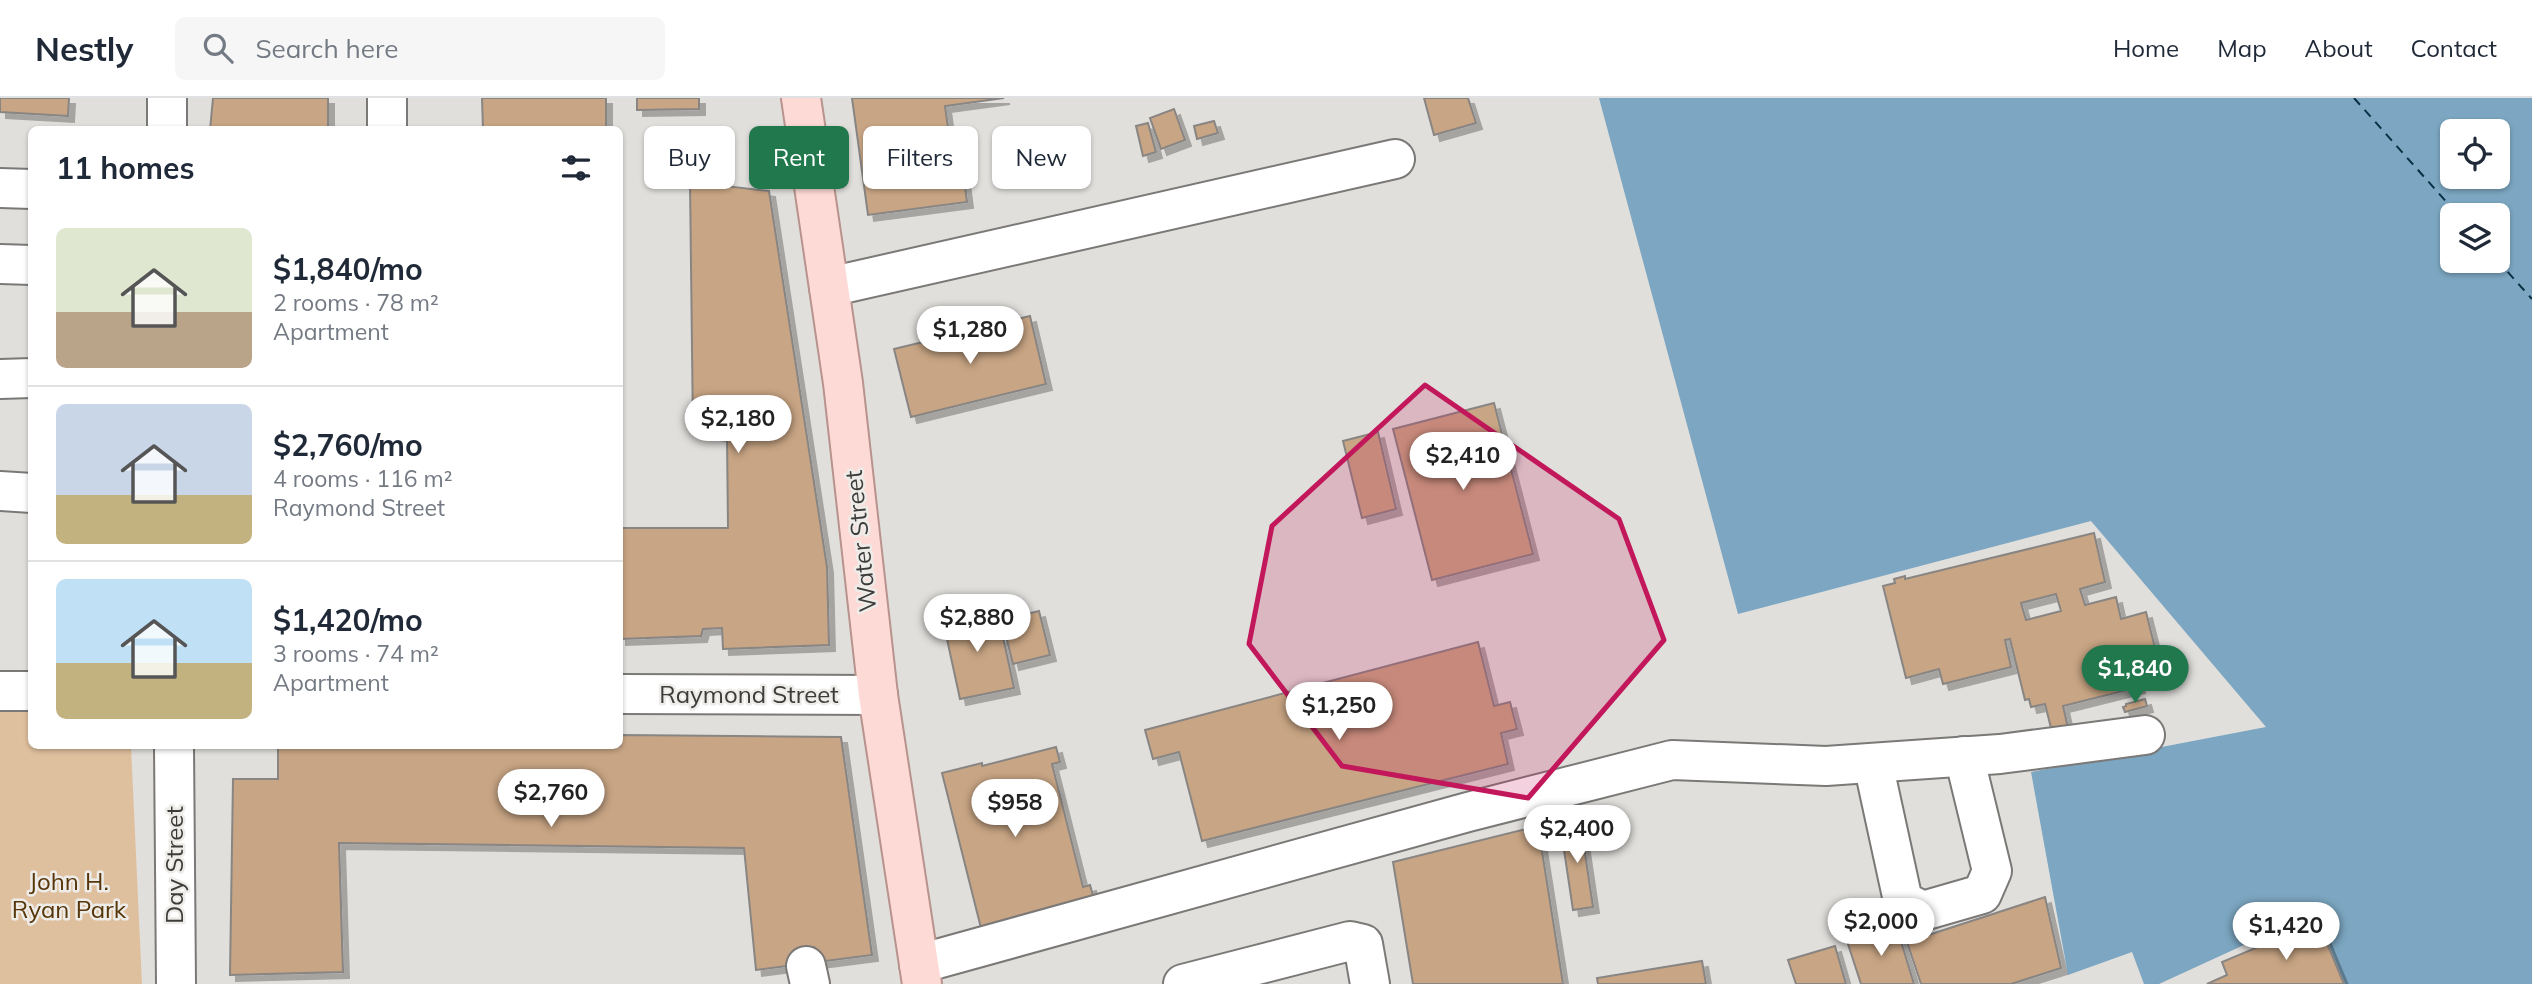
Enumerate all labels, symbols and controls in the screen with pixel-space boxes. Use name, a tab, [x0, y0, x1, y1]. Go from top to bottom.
search box	[175, 17, 665, 80]
text: Nestly	[35, 28, 133, 69]
icon: search	[199, 29, 237, 67]
text: Search here	[255, 32, 398, 65]
text: Home	[2113, 33, 2179, 63]
text: Map	[2217, 33, 2267, 63]
text: About	[2305, 33, 2373, 63]
text: Contact	[2411, 33, 2497, 63]
map controls	[2440, 119, 2510, 273]
button: locate	[2440, 119, 2510, 189]
chip: Buy	[644, 126, 735, 189]
chip: Rent	[749, 126, 849, 189]
chip: Filters	[863, 126, 978, 189]
chip: New	[992, 126, 1091, 189]
text: 11 homes	[56, 149, 195, 187]
icon: filters	[557, 149, 595, 187]
button: layers	[2440, 203, 2510, 273]
text: $1,840/mo	[273, 250, 423, 288]
icon: home	[112, 256, 196, 340]
text: 2 rooms · 78 m²	[273, 288, 439, 317]
pin: $1,280	[913, 306, 1027, 366]
text: $1,280	[933, 314, 1007, 343]
text: Apartment	[273, 317, 389, 346]
pin: $2,180	[681, 396, 795, 455]
text: $2,180	[701, 403, 775, 432]
text: $2,760/mo	[273, 426, 423, 464]
icon: home	[112, 432, 196, 516]
pin: $2,410	[1406, 432, 1520, 492]
text: $2,410	[1426, 440, 1500, 469]
text: 4 rooms · 116 m²	[273, 464, 453, 493]
street label: Water Street	[838, 469, 882, 613]
text: Raymond Street	[273, 493, 445, 522]
pin: $2,880	[920, 594, 1034, 654]
text: $1,420/mo	[273, 601, 423, 639]
text: $2,880	[940, 602, 1014, 631]
icon: home	[112, 607, 196, 691]
text: 3 rooms · 74 m²	[273, 639, 439, 668]
pin: $1,840	[2078, 646, 2192, 705]
text: $1,840	[2098, 653, 2172, 682]
text: Apartment	[273, 668, 389, 697]
street label: Raymond Street	[659, 679, 839, 709]
pin: $1,250	[1282, 682, 1396, 742]
text: $1,250	[1302, 690, 1376, 719]
pin: $2,760	[494, 770, 608, 829]
text: $2,760	[514, 777, 588, 806]
pin: $958	[974, 780, 1056, 839]
text: $958	[987, 787, 1043, 816]
street label: Day Street	[159, 806, 189, 924]
pin: $2,400	[1520, 806, 1634, 865]
text: $2,400	[1540, 813, 1614, 842]
park label: John H. Ryan Park	[12, 866, 127, 924]
pin: $2,000	[1824, 898, 1938, 958]
pin: $1,420	[2229, 902, 2343, 962]
text: $2,000	[1844, 906, 1918, 935]
text: $1,420	[2249, 910, 2323, 939]

